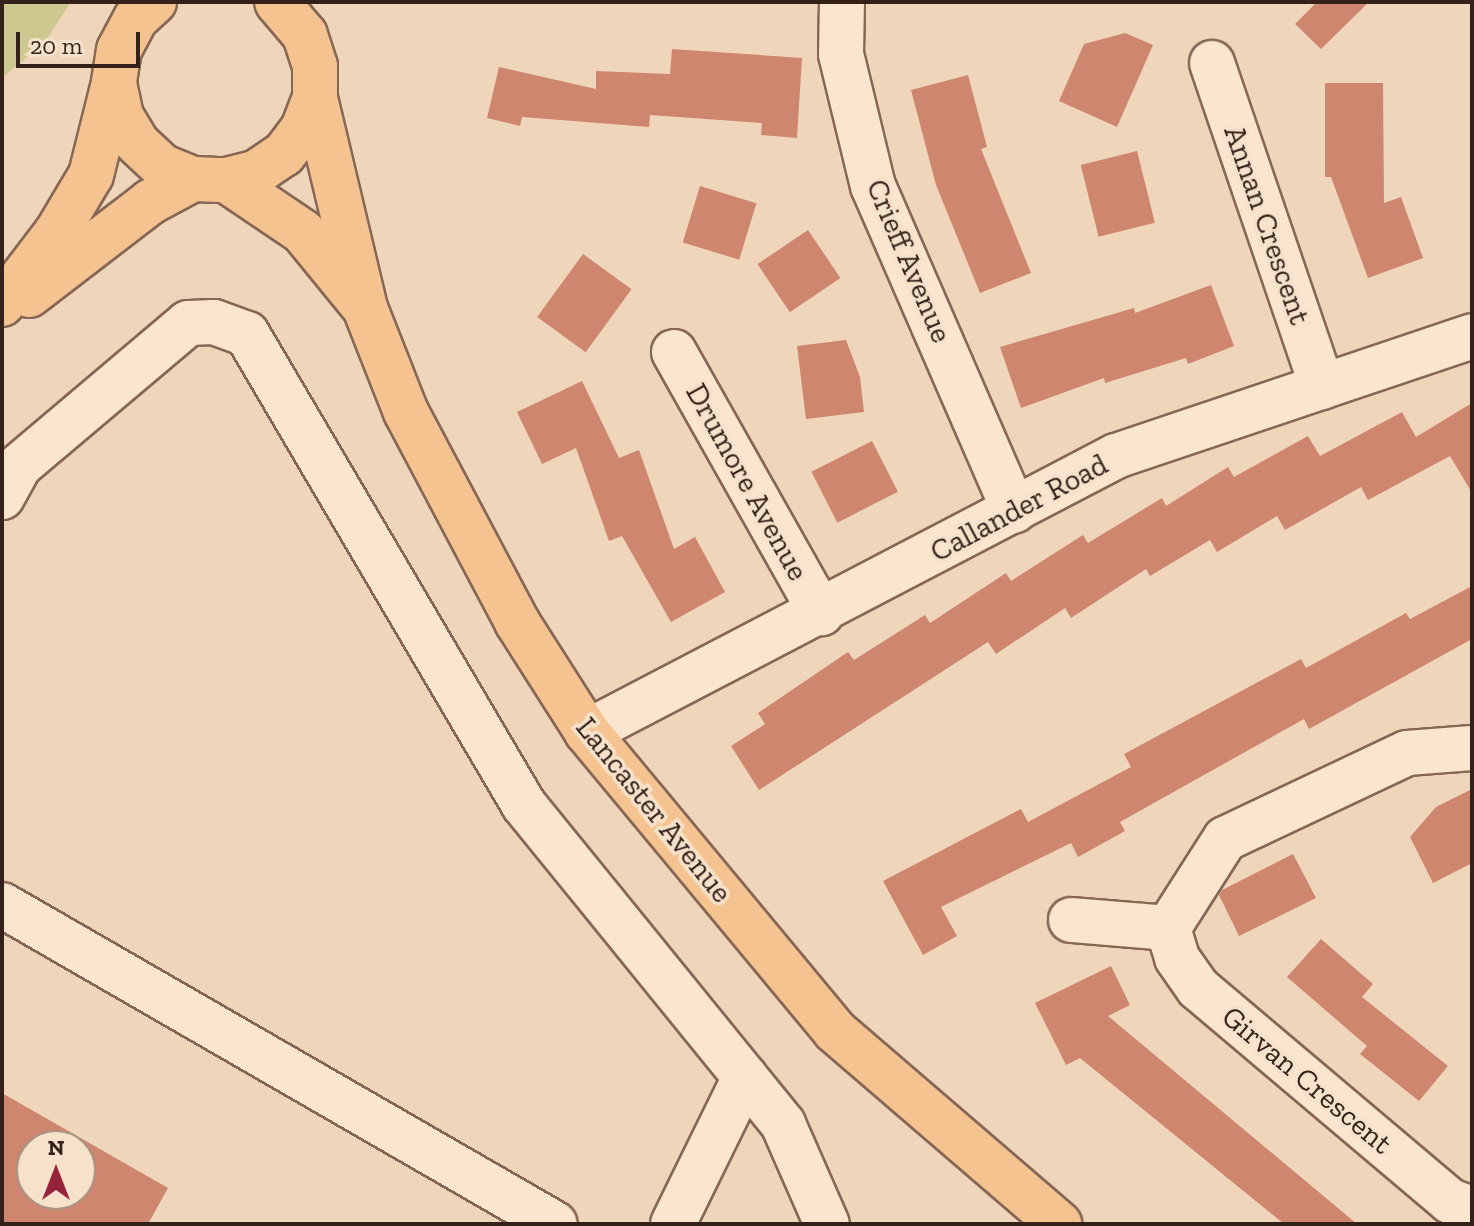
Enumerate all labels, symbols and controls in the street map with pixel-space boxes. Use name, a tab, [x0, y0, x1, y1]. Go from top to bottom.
scale bar	[20, 16, 144, 66]
text: 20 m	[30, 31, 82, 60]
street label: Annan Crescent	[1216, 121, 1318, 329]
street label: Crieff Avenue	[858, 174, 960, 348]
street label: Drumore Avenue	[678, 377, 816, 587]
street label: Callander Road	[924, 446, 1114, 570]
street label: Lancaster Avenue	[568, 710, 740, 910]
street label: Girvan Crescent	[1215, 998, 1399, 1162]
north arrow	[16, 1130, 96, 1210]
text: N	[48, 1134, 64, 1161]

